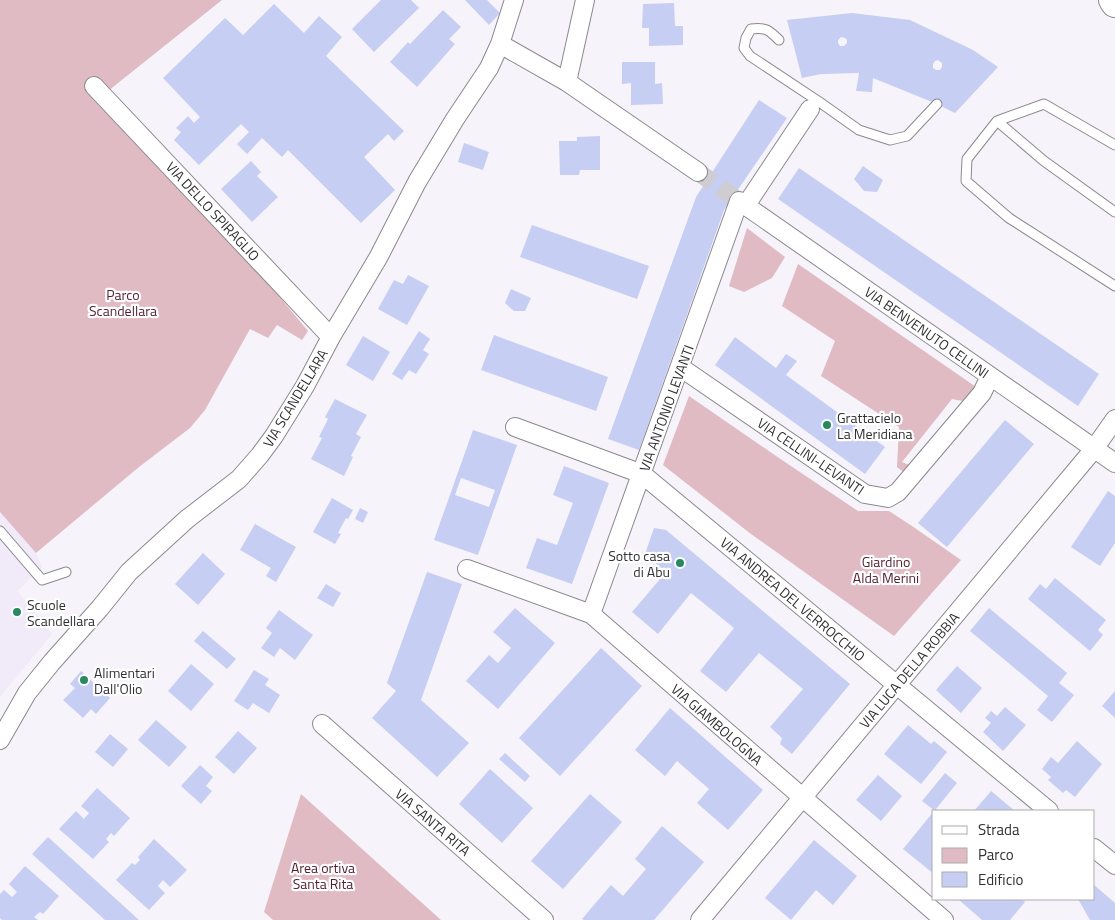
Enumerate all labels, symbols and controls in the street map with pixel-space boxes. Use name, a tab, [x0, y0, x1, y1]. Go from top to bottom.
street label: VIA DELLO SPIRAGLIO	[161, 157, 265, 265]
street label: VIA BENVENUTO CELLINI	[860, 281, 994, 383]
park label: Parco Scandellara	[89, 284, 157, 321]
street label: VIA ANTONIO LEVANTI	[633, 342, 699, 474]
street label: VIA SCANDELLARA	[257, 344, 333, 451]
place label: Grattacielo La Meridiana	[837, 407, 913, 444]
street label: VIA CELLINI-LEVANTI	[753, 412, 869, 500]
marker: Grattacielo La Meridiana	[821, 419, 833, 431]
street label: VIA ANDREA DEL VERROCCHIO	[716, 532, 870, 666]
place label: Sotto casa di Abu	[608, 545, 670, 582]
park label: Giardino Alda Merini	[853, 551, 919, 588]
marker: Sotto casa di Abu	[674, 557, 686, 569]
place label: Scuole Scandellara	[27, 594, 95, 631]
marker: Scuole Scandellara	[11, 606, 23, 618]
street label: VIA LUCA DELLA ROBBIA	[854, 607, 964, 733]
place label: Alimentari Dall'Olio	[94, 662, 155, 699]
marker: Alimentari Dall'Olio	[78, 674, 90, 686]
street label: VIA GIAMBOLOGNA	[667, 678, 768, 770]
street label: VIA SANTA RITA	[391, 783, 476, 861]
legend	[932, 810, 1095, 900]
text: Strada	[978, 818, 1020, 841]
text: Parco	[978, 843, 1014, 866]
park label: Area ortiva Santa Rita	[291, 857, 355, 894]
text: Edificio	[978, 868, 1023, 891]

